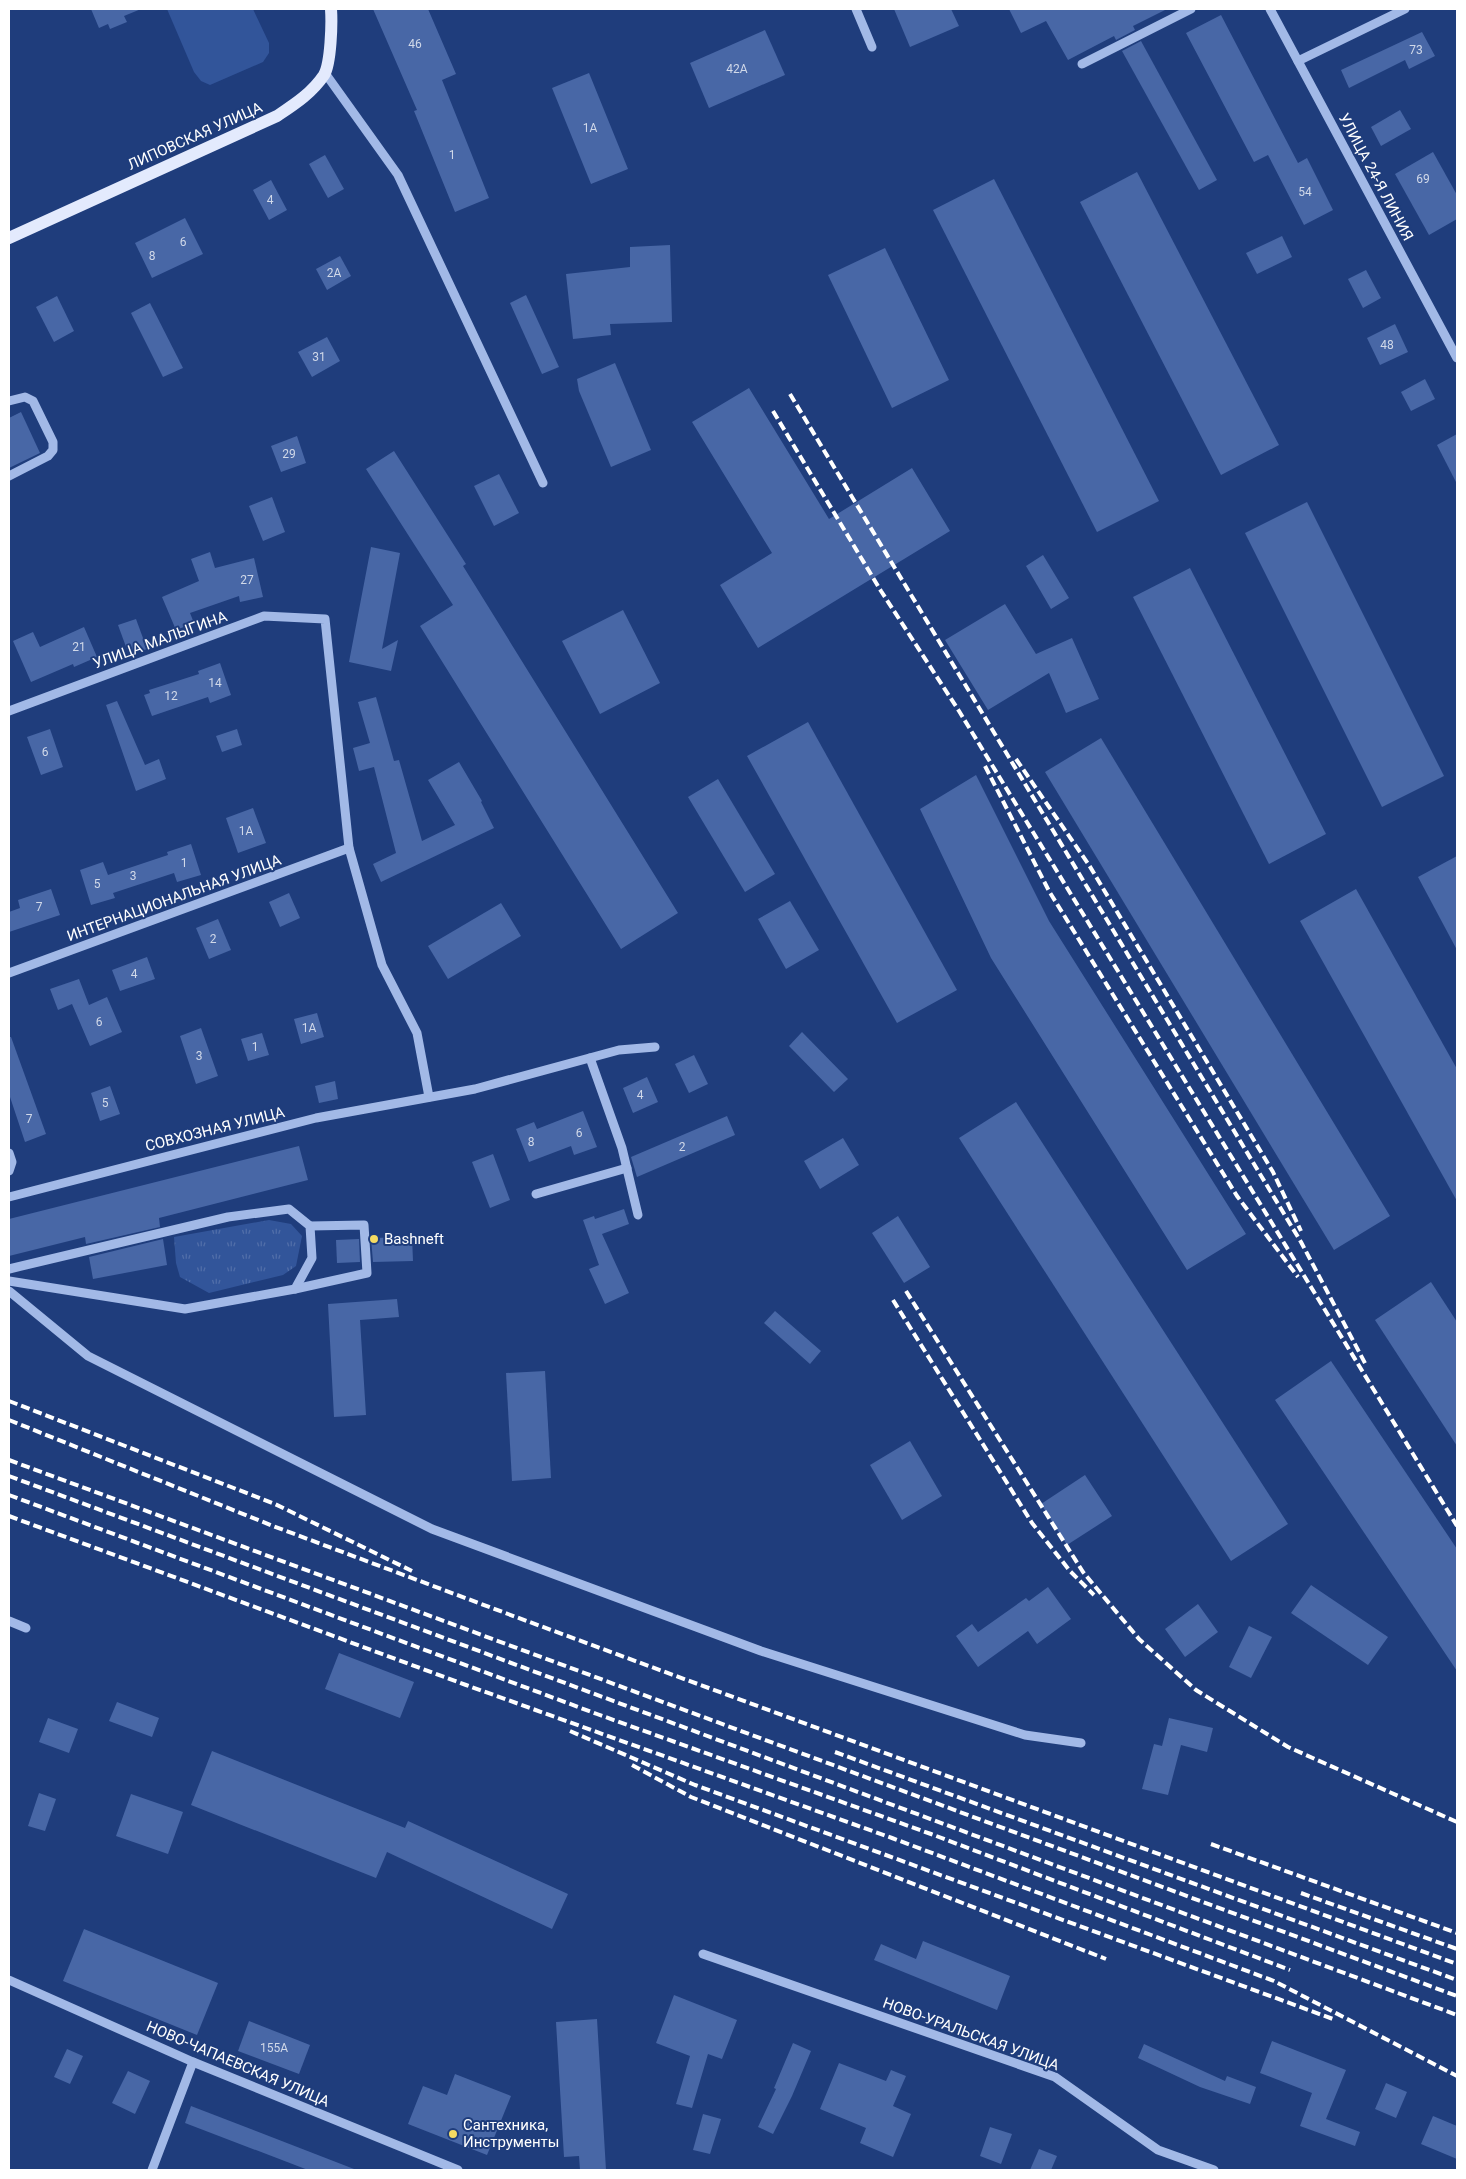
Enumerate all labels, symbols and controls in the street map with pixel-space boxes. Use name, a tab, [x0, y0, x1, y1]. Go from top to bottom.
house number: 46	[408, 37, 422, 51]
house number: 73	[1409, 43, 1423, 57]
house number: 42А	[726, 62, 748, 76]
street label: ЛИПОВСКАЯ УЛИЦА	[125, 98, 265, 174]
street label: УЛИЦА 24-Я ЛИНИЯ	[1335, 110, 1417, 244]
house number: 1А	[583, 121, 597, 135]
house number: 1	[449, 148, 455, 162]
house number: 69	[1416, 172, 1430, 186]
house number: 54	[1298, 185, 1312, 199]
house number: 4	[267, 193, 274, 207]
house number: 6	[180, 235, 187, 249]
house number: 8	[149, 249, 156, 263]
house number: 2А	[327, 266, 341, 280]
house number: 48	[1380, 338, 1394, 352]
house number: 31	[312, 350, 326, 364]
house number: 29	[282, 447, 296, 461]
house number: 27	[240, 573, 254, 587]
street label: УЛИЦА МАЛЫГИНА	[91, 607, 230, 673]
house number: 21	[72, 640, 86, 654]
house number: 14	[208, 676, 222, 690]
house number: 12	[164, 689, 178, 703]
house number: 6	[42, 745, 49, 759]
house number: 1А	[239, 824, 253, 838]
street label: ИНТЕРНАЦИОНАЛЬНАЯ УЛИЦА	[64, 851, 284, 945]
house number: 1	[181, 856, 187, 870]
house number: 3	[130, 869, 136, 883]
house number: 5	[94, 877, 101, 891]
house number: 7	[36, 900, 43, 914]
house number: 2	[210, 932, 217, 946]
house number: 4	[131, 967, 138, 981]
house number: 6	[96, 1015, 103, 1029]
house number: 1А	[302, 1021, 316, 1035]
house number: 1	[252, 1040, 258, 1054]
house number: 3	[196, 1049, 202, 1063]
house number: 4	[637, 1088, 644, 1102]
house number: 5	[102, 1096, 109, 1110]
street label: СОВХОЗНАЯ УЛИЦА	[143, 1103, 287, 1155]
house number: 7	[26, 1112, 33, 1126]
house number: 6	[576, 1126, 583, 1140]
house number: 8	[528, 1135, 535, 1149]
house number: 2	[679, 1140, 686, 1154]
place label: Bashneft	[384, 1230, 444, 1248]
marker: Bashneft	[368, 1233, 380, 1245]
street label: НОВО-УРАЛЬСКАЯ УЛИЦА	[880, 1994, 1062, 2074]
street label: НОВО-ЧАПАЕВСКАЯ УЛИЦА	[144, 2017, 332, 2111]
house number: 155А	[260, 2041, 288, 2055]
place label: Сантехника, Инструменты	[463, 2116, 559, 2151]
marker: Сантехника, Инструменты	[447, 2128, 459, 2140]

